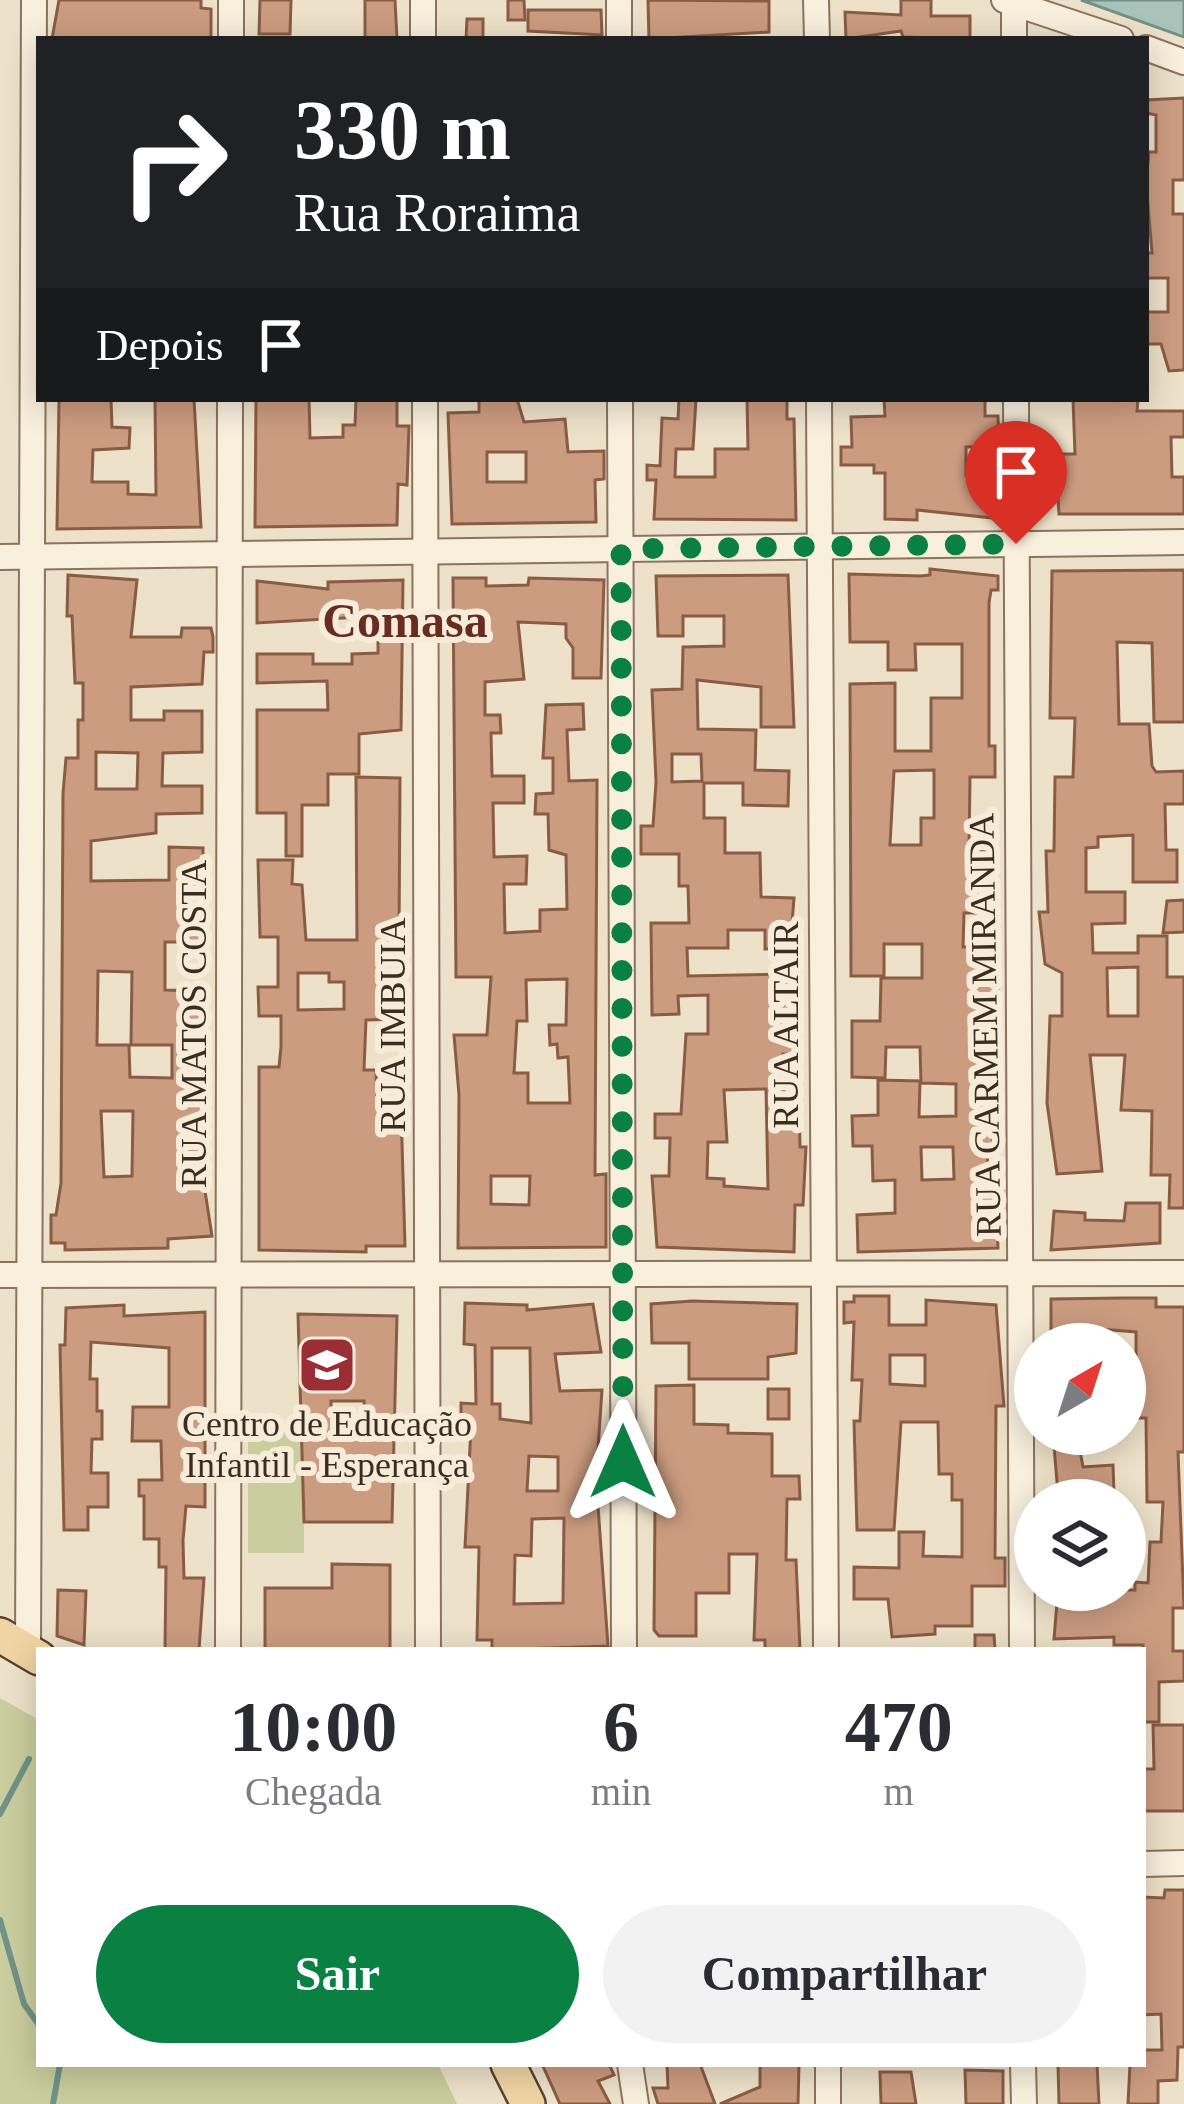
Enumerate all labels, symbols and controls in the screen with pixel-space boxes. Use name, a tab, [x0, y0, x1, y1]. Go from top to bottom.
icon: right	[96, 84, 252, 240]
text: 330 m	[294, 84, 511, 177]
text: Rua Roraima	[294, 183, 580, 243]
icon: arrive	[248, 312, 314, 378]
text: Depois	[96, 320, 224, 370]
pin	[965, 421, 1067, 544]
icon: arrive	[983, 439, 1049, 505]
district label: Comasa	[322, 594, 488, 647]
street label: RUA CARMEM MIRANDA	[961, 813, 1009, 1237]
street label: RUA MATOS COSTA	[174, 860, 214, 1188]
street label: RUA IMBUIA	[373, 917, 413, 1133]
street label: RUA ALTAIR	[766, 922, 806, 1128]
north arrow	[1014, 1323, 1146, 1455]
map controls	[1014, 1323, 1146, 1611]
school or university icon: Centro de Educação Infantil - Esperança	[296, 1334, 358, 1396]
position arrow	[560, 1399, 686, 1525]
place label: Centro de Educação Infantil - Esperança	[182, 1404, 472, 1485]
button: layers	[1014, 1479, 1146, 1611]
text: 10:00	[229, 1687, 397, 1767]
text: 6	[603, 1687, 639, 1767]
text: 470	[845, 1687, 953, 1767]
text: Chegada	[245, 1770, 382, 1813]
text: min	[591, 1770, 651, 1813]
text: m	[883, 1770, 914, 1813]
button: Sair	[96, 1905, 579, 2043]
button: Compartilhar	[603, 1905, 1086, 2043]

